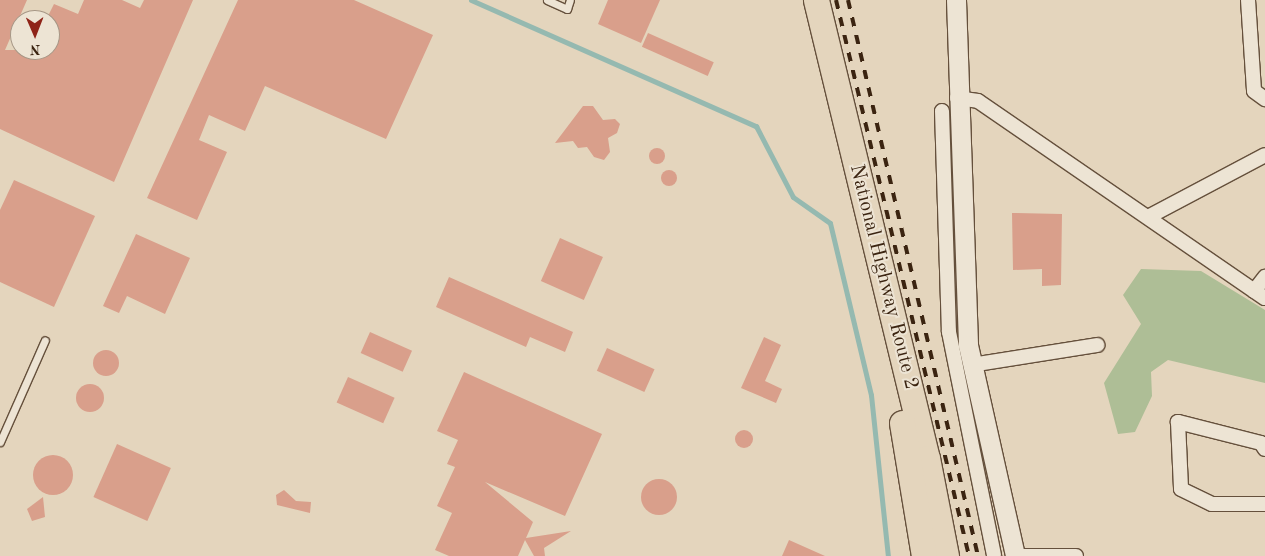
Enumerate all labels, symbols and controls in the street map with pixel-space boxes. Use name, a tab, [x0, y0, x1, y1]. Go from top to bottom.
north arrow	[10, 10, 60, 60]
text: N	[30, 42, 41, 56]
street label: National Highway Route 2	[843, 162, 923, 392]

